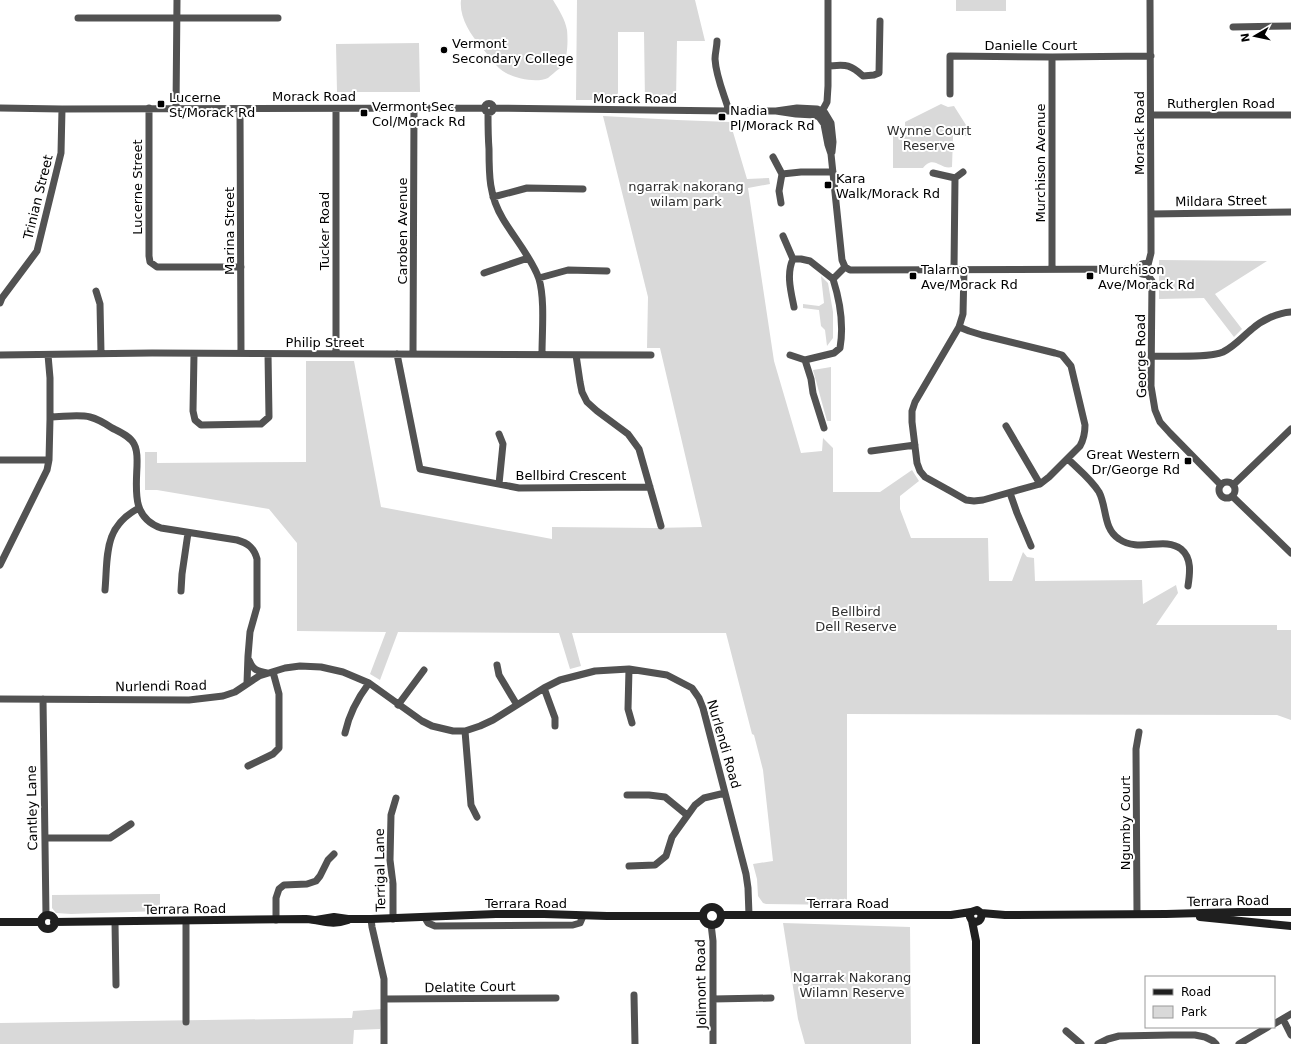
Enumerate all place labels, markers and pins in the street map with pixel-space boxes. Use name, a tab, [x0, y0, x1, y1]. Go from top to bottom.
place label: Vermont Secondary College	[452, 36, 573, 66]
marker: Vermont Secondary College	[439, 45, 449, 55]
place label: Lucerne St/Morack Rd	[169, 90, 255, 120]
marker: Lucerne St/Morack Rd	[156, 99, 166, 109]
place label: Vermont Sec Col/Morack Rd	[372, 99, 466, 129]
place label: Nadia Pl/Morack Rd	[730, 103, 814, 133]
marker: Vermont Sec Col/Morack Rd	[359, 108, 369, 118]
marker: Nadia Pl/Morack Rd	[717, 112, 727, 122]
place label: Kara Walk/Morack Rd	[836, 171, 940, 201]
marker: Kara Walk/Morack Rd	[823, 180, 833, 190]
place label: Talarno Ave/Morack Rd	[920, 262, 1018, 292]
place label: Murchison Ave/Morack Rd	[1098, 262, 1195, 292]
marker: Talarno Ave/Morack Rd	[908, 271, 918, 281]
marker: Murchison Ave/Morack Rd	[1085, 271, 1095, 281]
place label: Great Western Dr/George Rd	[1086, 447, 1180, 477]
marker: Great Western Dr/George Rd	[1183, 456, 1193, 466]

